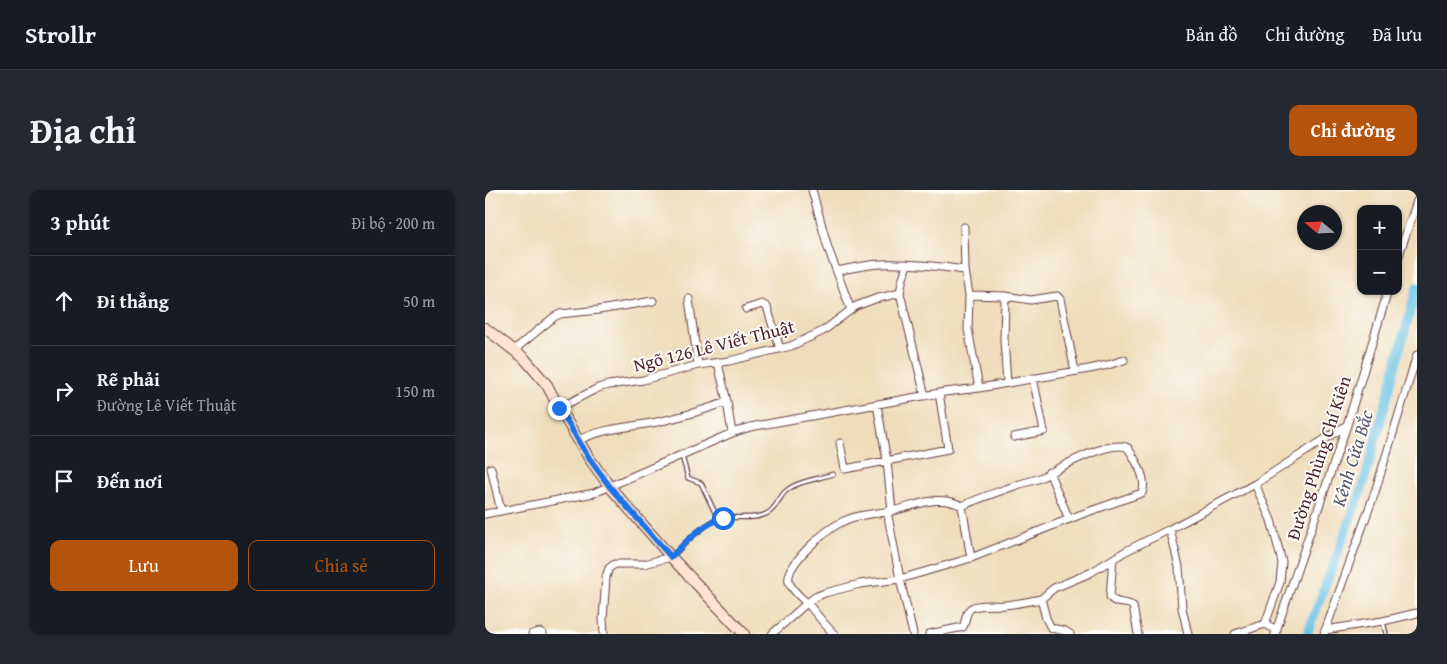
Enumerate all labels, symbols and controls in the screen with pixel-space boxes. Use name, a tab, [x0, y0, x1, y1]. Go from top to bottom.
text: Strollr	[25, 17, 96, 52]
text: Bản đồ	[1186, 21, 1237, 48]
text: Chỉ đường	[1265, 21, 1344, 48]
text: Đã lưu	[1372, 21, 1422, 48]
text: Địa chỉ	[30, 105, 136, 156]
button: Chỉ đường	[1289, 105, 1417, 156]
north arrow	[1297, 205, 1342, 250]
map controls	[1357, 205, 1402, 295]
button: +	[1357, 205, 1402, 250]
text: 3 phút	[50, 207, 110, 238]
text: Đi bộ · 200 m	[351, 211, 435, 235]
button: −	[1357, 250, 1402, 295]
icon: ahead	[50, 287, 78, 315]
text: Đi thẳng	[97, 287, 169, 315]
text: 50 m	[403, 289, 435, 313]
street label: Ngõ 126 Lê Viết Thuật	[630, 312, 798, 379]
text: Rẽ phải	[97, 365, 160, 393]
street label: Đường Phùng Chí Kiên	[1279, 372, 1358, 543]
icon: right	[50, 377, 78, 405]
text: 150 m	[395, 379, 435, 403]
text: Đường Lê Viết Thuật	[97, 393, 237, 417]
route end	[548, 397, 571, 420]
water label: Kênh Cửa Bắc	[1324, 406, 1380, 511]
icon: arrive	[50, 467, 78, 495]
text: Đến nơi	[97, 467, 163, 495]
route start	[712, 507, 735, 530]
button: Lưu	[50, 540, 238, 591]
button: Chia sẻ	[248, 540, 435, 591]

